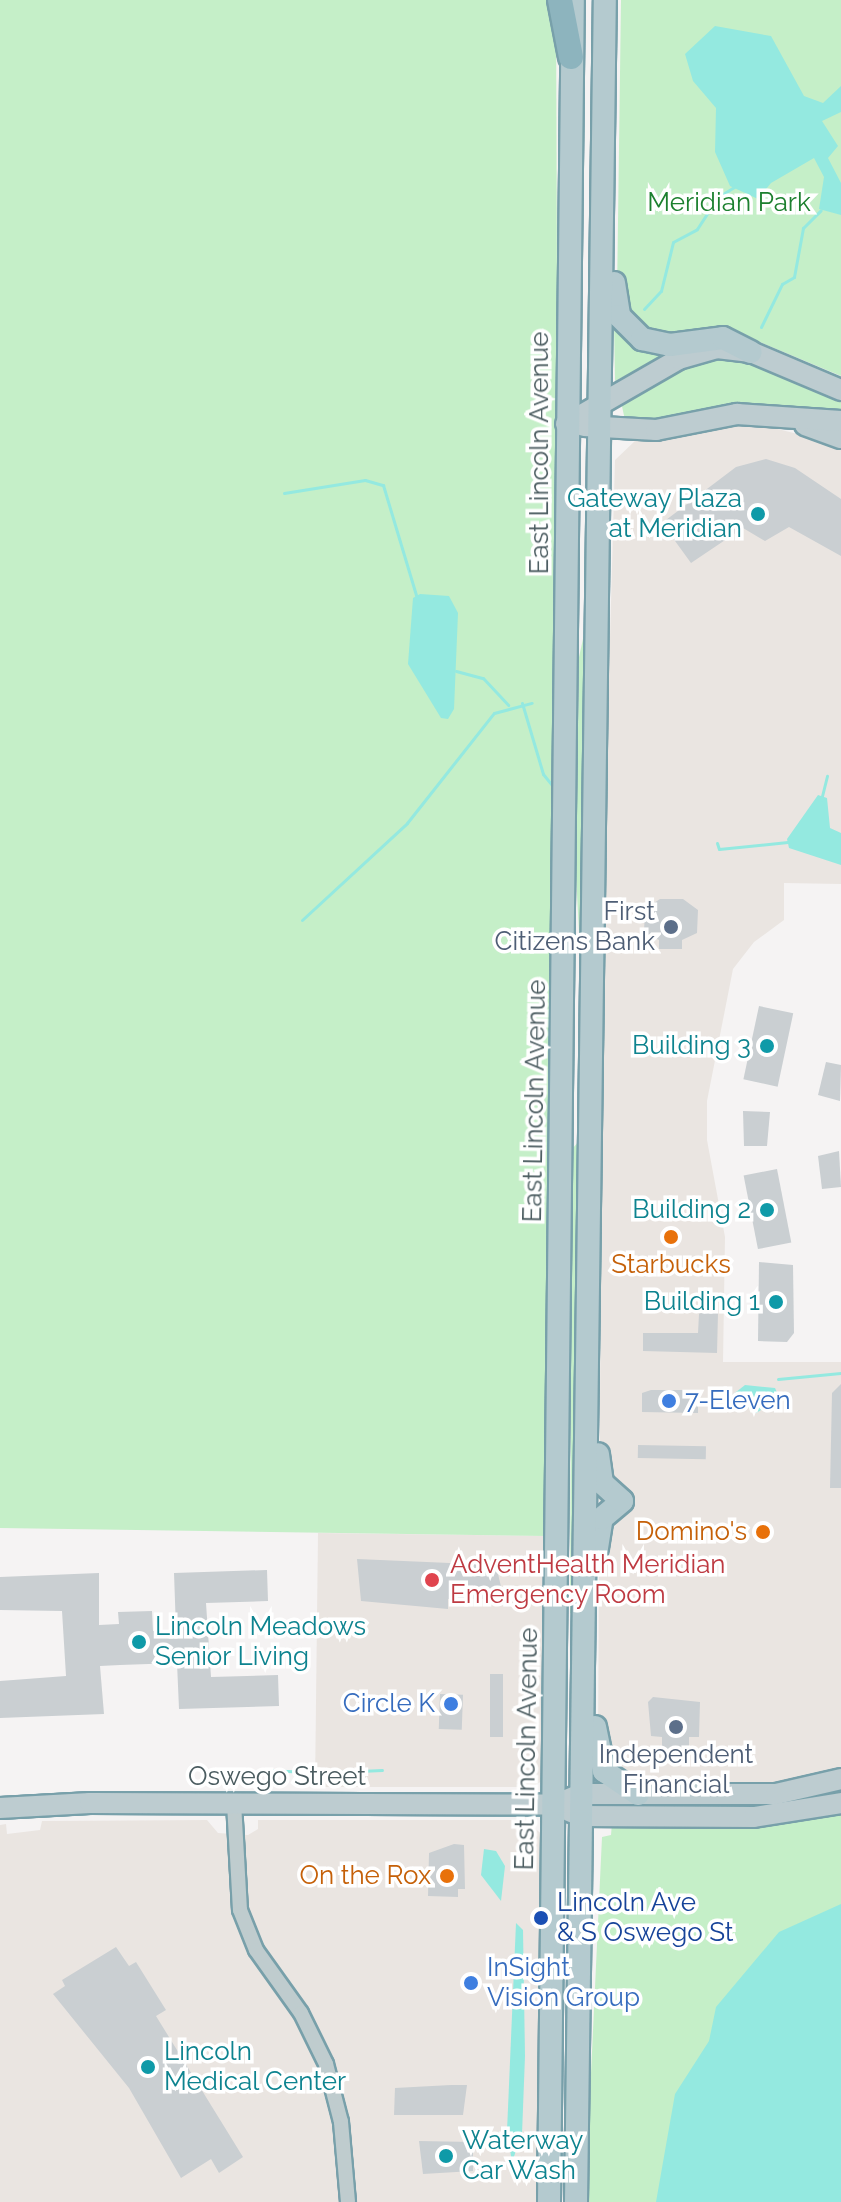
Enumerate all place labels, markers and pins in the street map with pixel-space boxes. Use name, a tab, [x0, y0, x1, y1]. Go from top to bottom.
place label: Gateway Plaza at Meridian	[566, 483, 742, 544]
marker: Gateway Plaza at Meridian	[749, 505, 767, 523]
place label: First Citizens Bank	[495, 896, 655, 958]
marker: First Citizens Bank	[662, 918, 680, 936]
place label: Building 3	[632, 1030, 751, 1062]
marker: Building 3	[758, 1037, 776, 1055]
place label: Building 2	[632, 1194, 751, 1226]
marker: Building 2	[758, 1201, 776, 1219]
marker: Starbucks	[662, 1228, 680, 1246]
place label: Starbucks	[611, 1249, 731, 1281]
place label: Building 1	[644, 1286, 760, 1318]
marker: Building 1	[767, 1293, 785, 1311]
place label: 7-Eleven	[685, 1385, 791, 1417]
marker: 7-Eleven	[660, 1392, 678, 1410]
place label: Domino's	[636, 1516, 747, 1548]
marker: Domino's	[754, 1523, 772, 1541]
place label: AdventHealth Meridian Emergency Room	[450, 1549, 726, 1610]
marker: AdventHealth Meridian Emergency Room	[421, 1569, 443, 1591]
place label: Lincoln Meadows Senior Living	[155, 1611, 366, 1672]
marker: Lincoln Meadows Senior Living	[130, 1633, 148, 1651]
place label: Circle K	[343, 1688, 435, 1720]
marker: Circle K	[442, 1695, 460, 1713]
marker: Independent Financial	[667, 1718, 685, 1736]
place label: Independent Financial	[599, 1739, 753, 1800]
place label: On the Rox	[300, 1860, 431, 1892]
marker: On the Rox	[438, 1867, 456, 1885]
place label: Lincoln Ave & S Oswego St	[557, 1887, 734, 1948]
marker: Lincoln Ave & S Oswego St	[532, 1909, 550, 1927]
place label: InSight Vision Group	[487, 1952, 640, 2014]
marker: InSight Vision Group	[462, 1974, 480, 1992]
place label: Lincoln Medical Center	[164, 2036, 347, 2098]
marker: Lincoln Medical Center	[139, 2058, 157, 2076]
place label: Waterway Car Wash	[462, 2125, 583, 2186]
marker: Waterway Car Wash	[437, 2147, 455, 2165]

